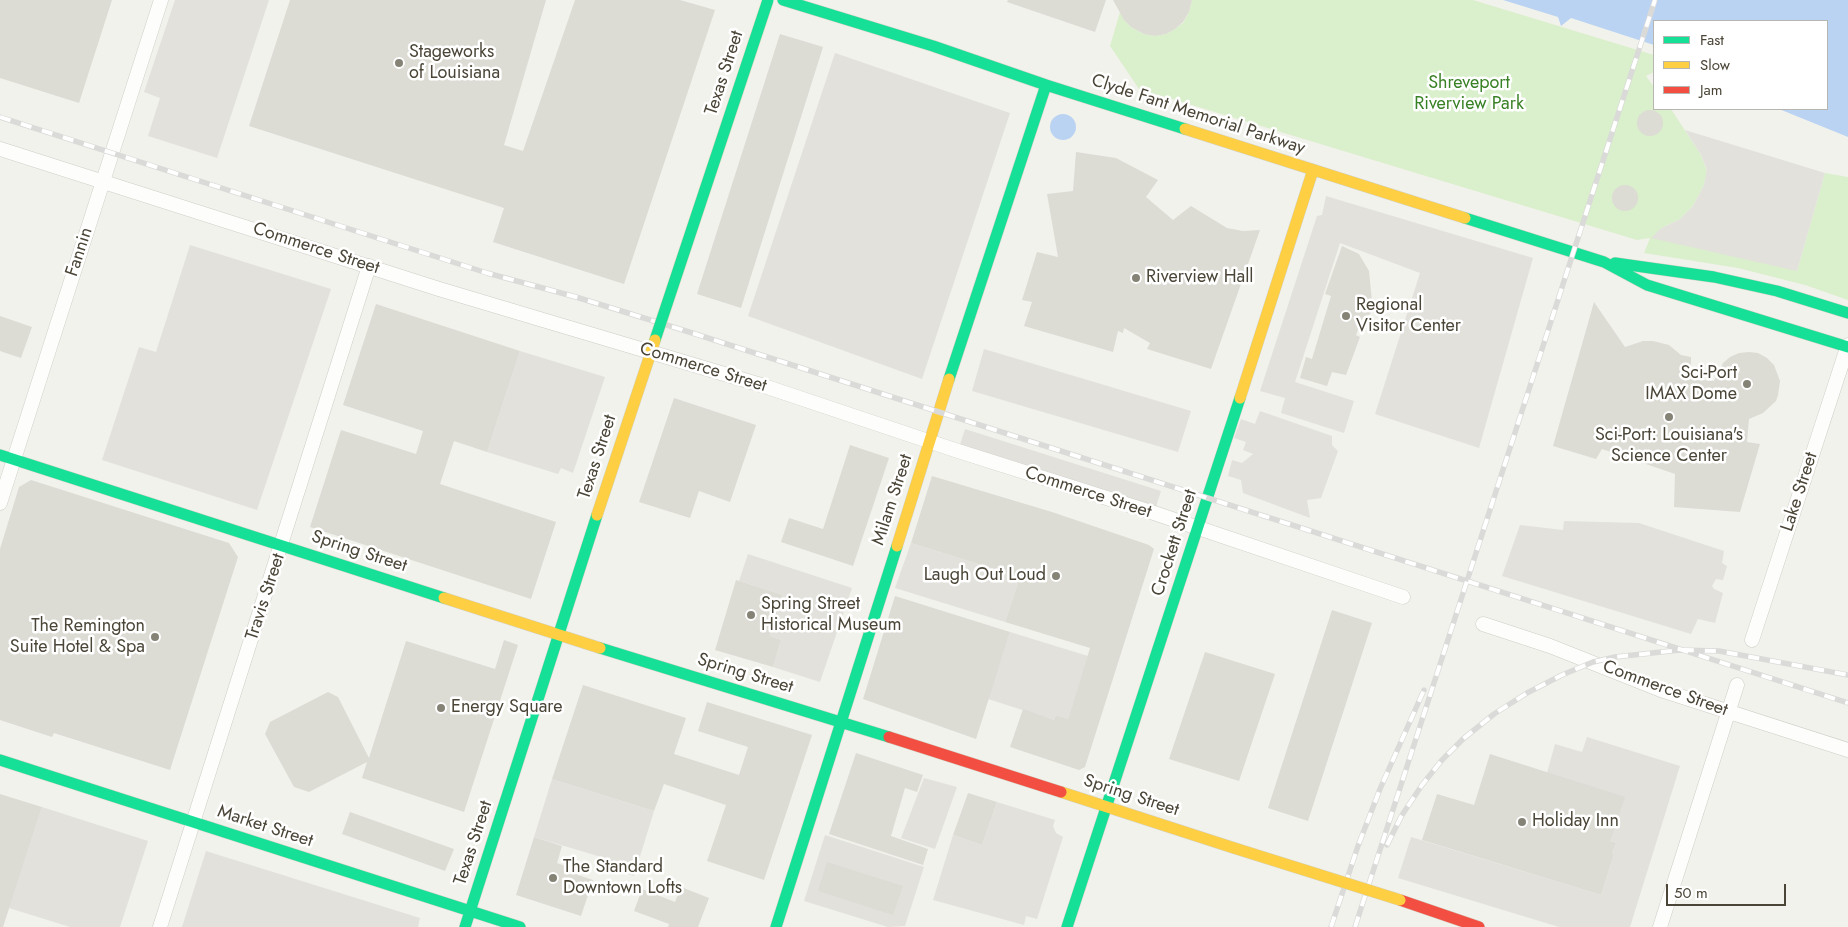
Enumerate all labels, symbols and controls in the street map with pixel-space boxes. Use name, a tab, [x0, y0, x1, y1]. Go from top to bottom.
legend	[1653, 20, 1828, 110]
street label: Texas Street	[701, 28, 749, 118]
text: Fast	[1700, 29, 1724, 51]
place label: Stageworks of Louisiana	[409, 42, 500, 84]
text: Slow	[1700, 54, 1730, 76]
marker: Stageworks of Louisiana	[393, 57, 405, 69]
street label: Clyde Fant Memorial Parkway	[1088, 70, 1308, 160]
park label: Shreveport Riverview Park	[1414, 73, 1524, 116]
text: Jam	[1700, 79, 1723, 101]
street label: Commerce Street	[250, 218, 382, 280]
street label: Fannin	[62, 225, 98, 279]
place label: Riverview Hall	[1146, 267, 1253, 289]
marker: Riverview Hall	[1130, 272, 1142, 284]
place label: Regional Visitor Center	[1356, 295, 1461, 338]
marker: Regional Visitor Center	[1340, 310, 1352, 322]
street label: Commerce Street	[637, 338, 769, 398]
place label: Sci-Port IMAX Dome	[1645, 363, 1737, 406]
marker: Sci-Port IMAX Dome	[1741, 378, 1753, 390]
marker: Sci-Port: Louisiana's Science Center	[1663, 411, 1675, 423]
street label: Texas Street	[574, 412, 622, 502]
place label: Sci-Port: Louisiana's Science Center	[1595, 425, 1743, 468]
street label: Lake Street	[1777, 450, 1823, 534]
street label: Milam Street	[868, 452, 918, 548]
street label: Commerce Street	[1022, 462, 1154, 524]
street label: Crockett Street	[1148, 487, 1202, 599]
street label: Spring Street	[309, 526, 409, 578]
street label: Travis Street	[242, 551, 290, 643]
place label: Laugh Out Loud	[924, 565, 1046, 587]
marker: Laugh Out Loud	[1050, 570, 1062, 582]
place label: Spring Street Historical Museum	[761, 594, 902, 636]
marker: Spring Street Historical Museum	[745, 609, 757, 621]
place label: The Remington Suite Hotel & Spa	[10, 616, 145, 659]
marker: The Remington Suite Hotel & Spa	[149, 631, 161, 643]
street label: Spring Street	[694, 649, 796, 699]
street label: Commerce Street	[1599, 656, 1731, 722]
place label: Energy Square	[451, 697, 563, 719]
marker: Energy Square	[435, 702, 447, 714]
street label: Spring Street	[1081, 770, 1181, 822]
street label: Texas Street	[450, 798, 498, 888]
street label: Market Street	[215, 801, 315, 853]
place label: Holiday Inn	[1532, 811, 1619, 833]
marker: Holiday Inn	[1516, 816, 1528, 828]
place label: The Standard Downtown Lofts	[563, 857, 682, 900]
marker: The Standard Downtown Lofts	[547, 872, 559, 884]
scale bar	[1668, 874, 1788, 906]
text: 50 m	[1674, 882, 1708, 904]

